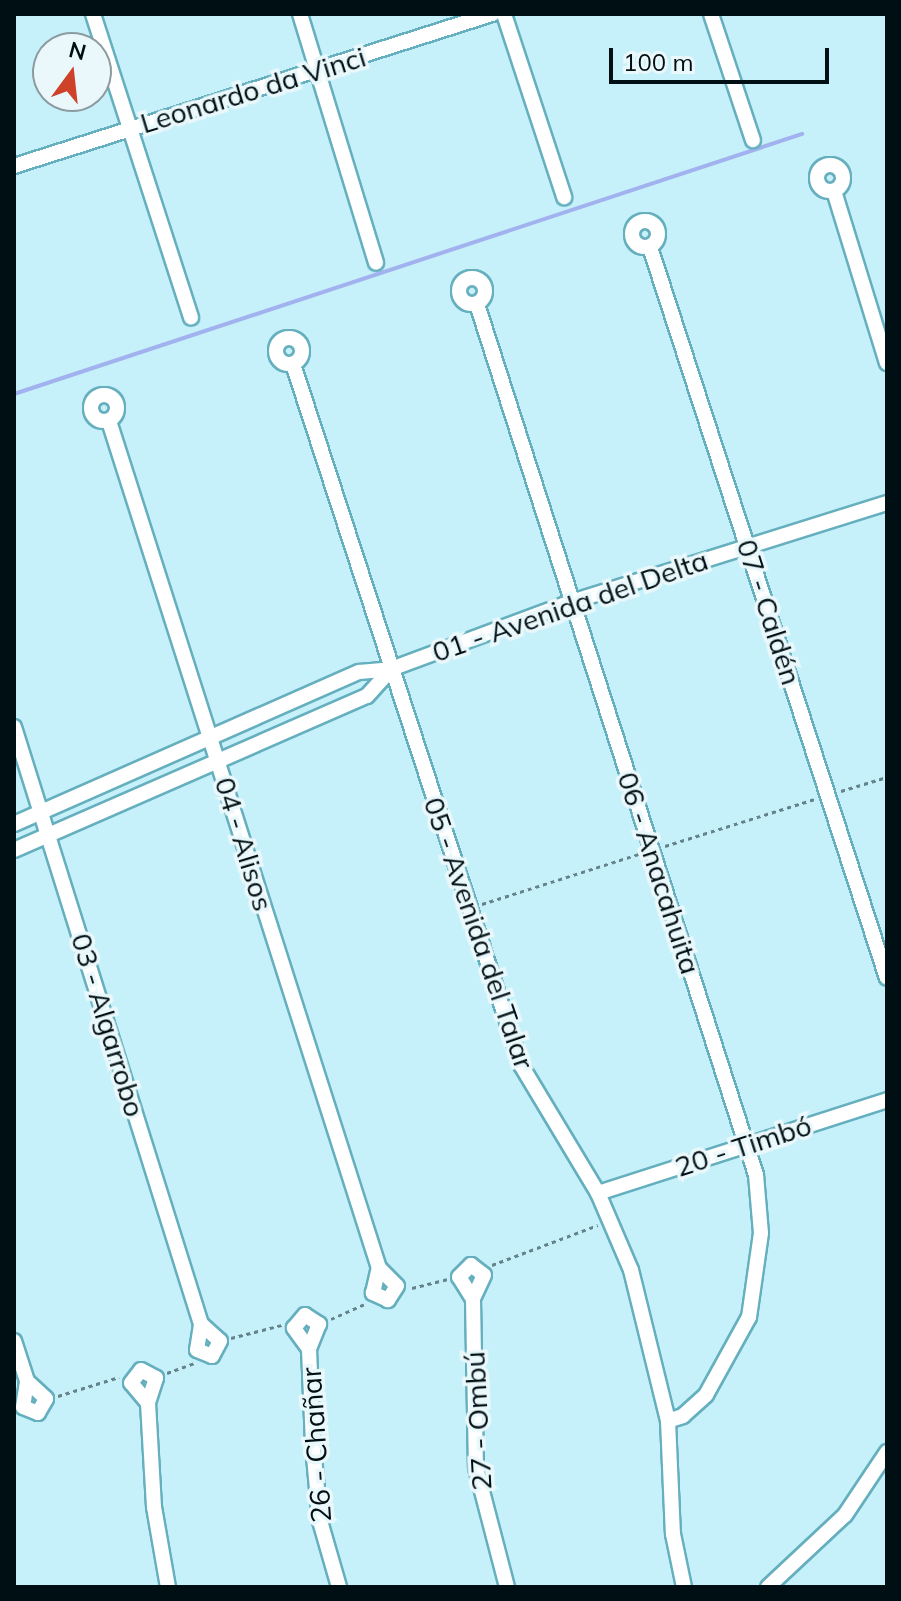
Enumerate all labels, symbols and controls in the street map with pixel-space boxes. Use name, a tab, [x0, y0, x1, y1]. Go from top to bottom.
north arrow	[32, 32, 112, 112]
scale bar	[613, 32, 833, 82]
text: N	[66, 35, 89, 66]
street label: Leonardo da Vinci	[136, 40, 370, 140]
text: 100 m	[623, 47, 694, 77]
street label: 07 - Caldén	[730, 535, 808, 689]
street label: 01 - Avenida del Delta	[428, 543, 712, 669]
street label: 06 - Anacahuita	[611, 768, 707, 978]
street label: 04 - Alisos	[208, 773, 280, 915]
street label: 05 - Avenida del Talar	[417, 793, 541, 1073]
street label: 03 - Algarrobo	[64, 929, 152, 1121]
street label: 20 - Timbó	[671, 1108, 815, 1184]
street label: 27 - Ombú	[458, 1351, 498, 1491]
street label: 26 - Chañar	[294, 1366, 338, 1524]

